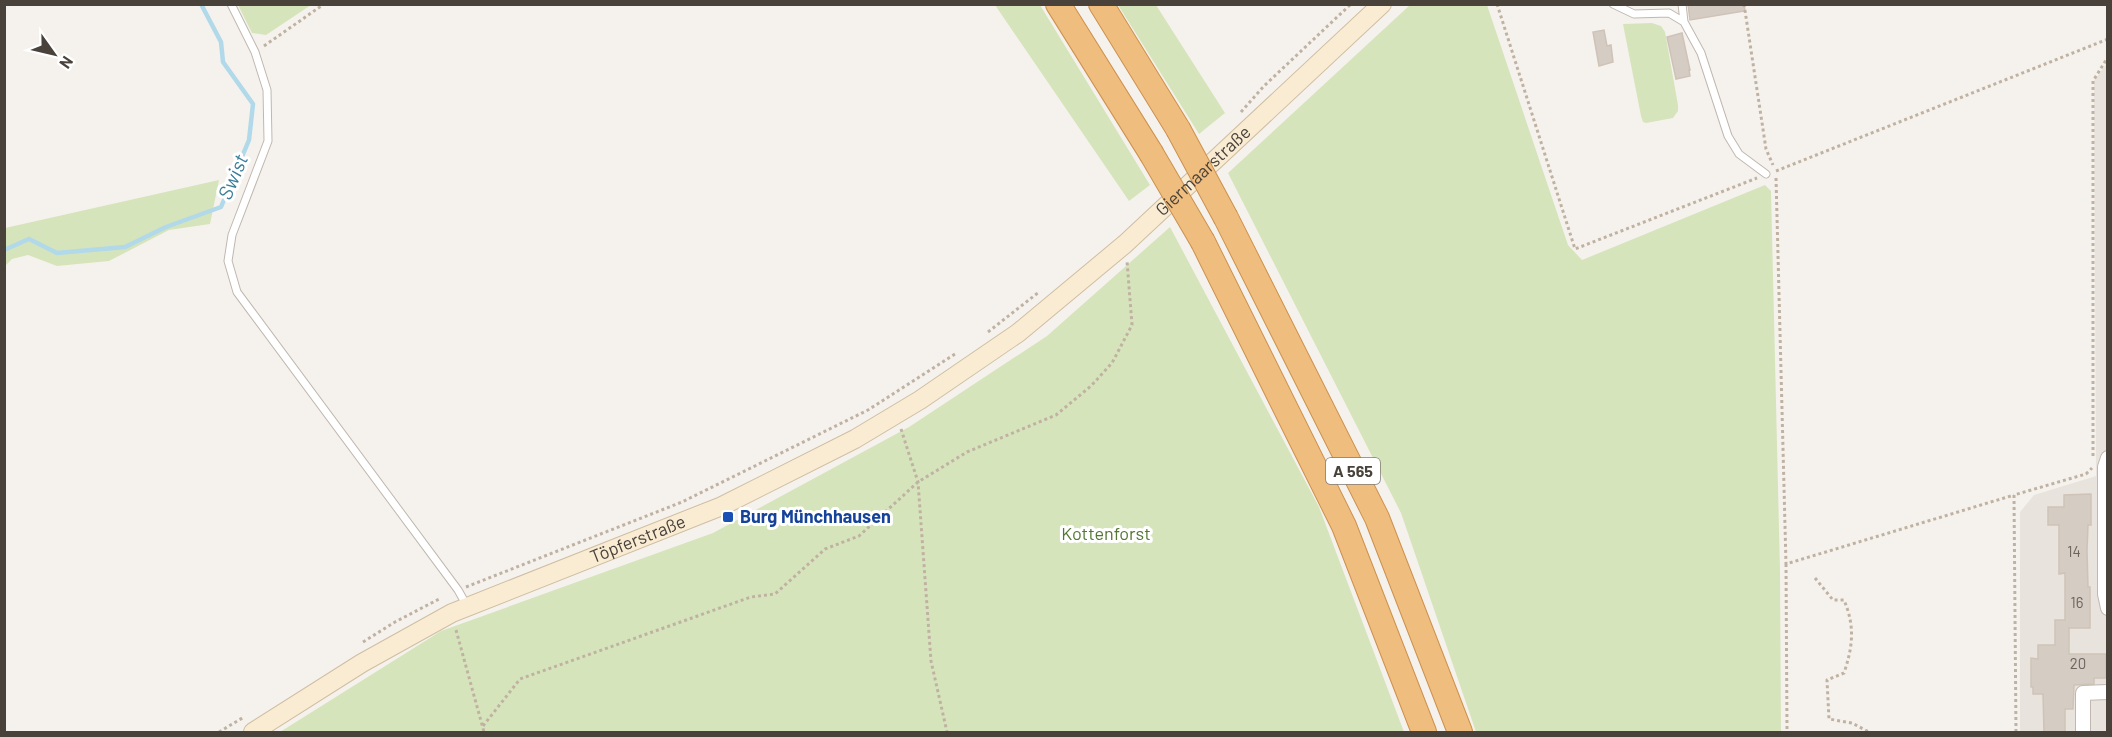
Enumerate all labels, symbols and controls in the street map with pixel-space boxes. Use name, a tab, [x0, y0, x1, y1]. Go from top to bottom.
north arrow	[24, 24, 84, 84]
text: N	[56, 53, 78, 72]
street label: Giermaarstraße	[1150, 121, 1255, 220]
water label: Swist	[212, 150, 252, 203]
road number: A 565	[1326, 458, 1380, 484]
place label: Burg Münchhausen	[740, 505, 891, 527]
street label: Töpferstraße	[587, 510, 689, 567]
marker: Burg Münchhausen	[721, 510, 735, 524]
park label: Kottenforst	[1061, 522, 1151, 544]
house number: 14	[2067, 542, 2081, 560]
house number: 16	[2071, 593, 2083, 611]
house number: 20	[2070, 654, 2086, 672]

